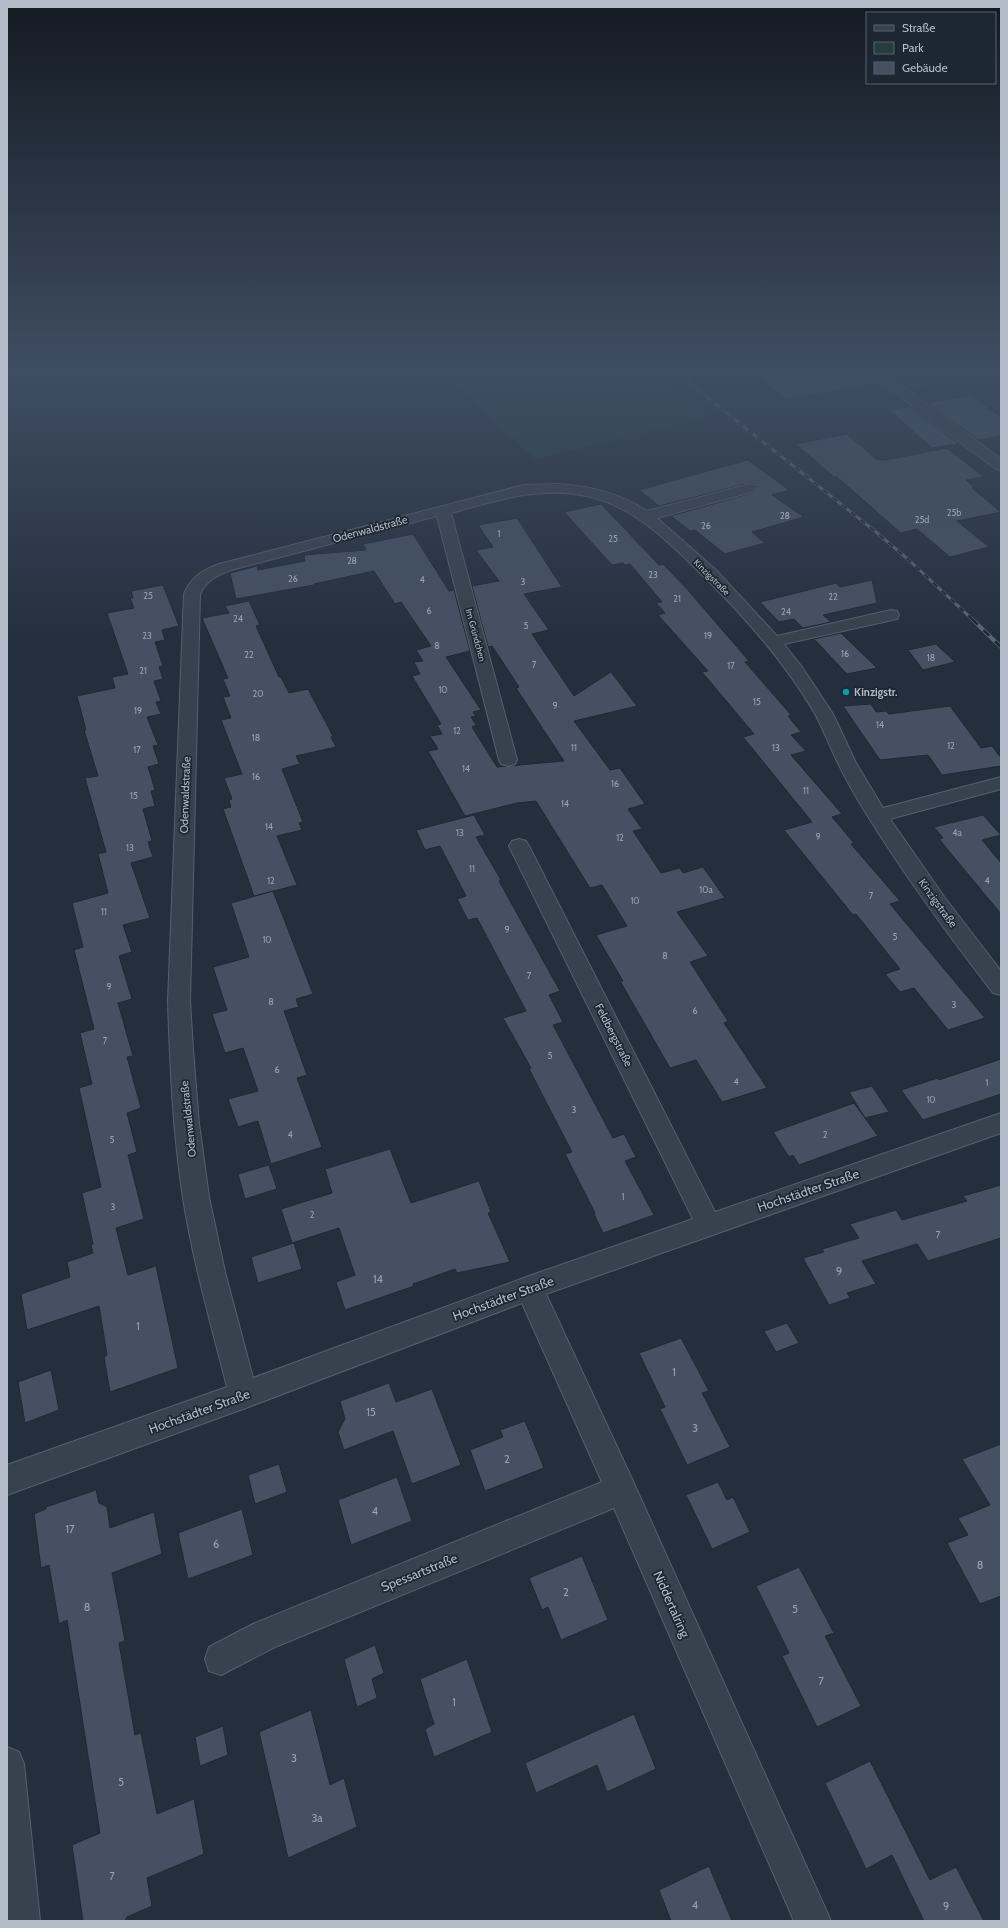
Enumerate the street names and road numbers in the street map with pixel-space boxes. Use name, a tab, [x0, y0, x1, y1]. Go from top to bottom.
street label: Odenwaldstraße	[331, 512, 409, 546]
street label: Kinzigstraße	[692, 557, 733, 598]
street label: Im Gründchen	[464, 607, 488, 663]
street label: Odenwaldstraße	[177, 756, 193, 834]
street label: Kinzigstraße	[916, 876, 961, 930]
street label: Feldbergstraße	[592, 1001, 636, 1069]
street label: Odenwaldstraße	[177, 1080, 199, 1158]
street label: Hochstädter Straße	[755, 1165, 861, 1215]
street label: Hochstädter Straße	[450, 1272, 556, 1324]
street label: Hochstädter Straße	[146, 1385, 252, 1437]
street label: Spessartstraße	[378, 1549, 460, 1595]
street label: Niddertalring	[650, 1568, 694, 1640]

